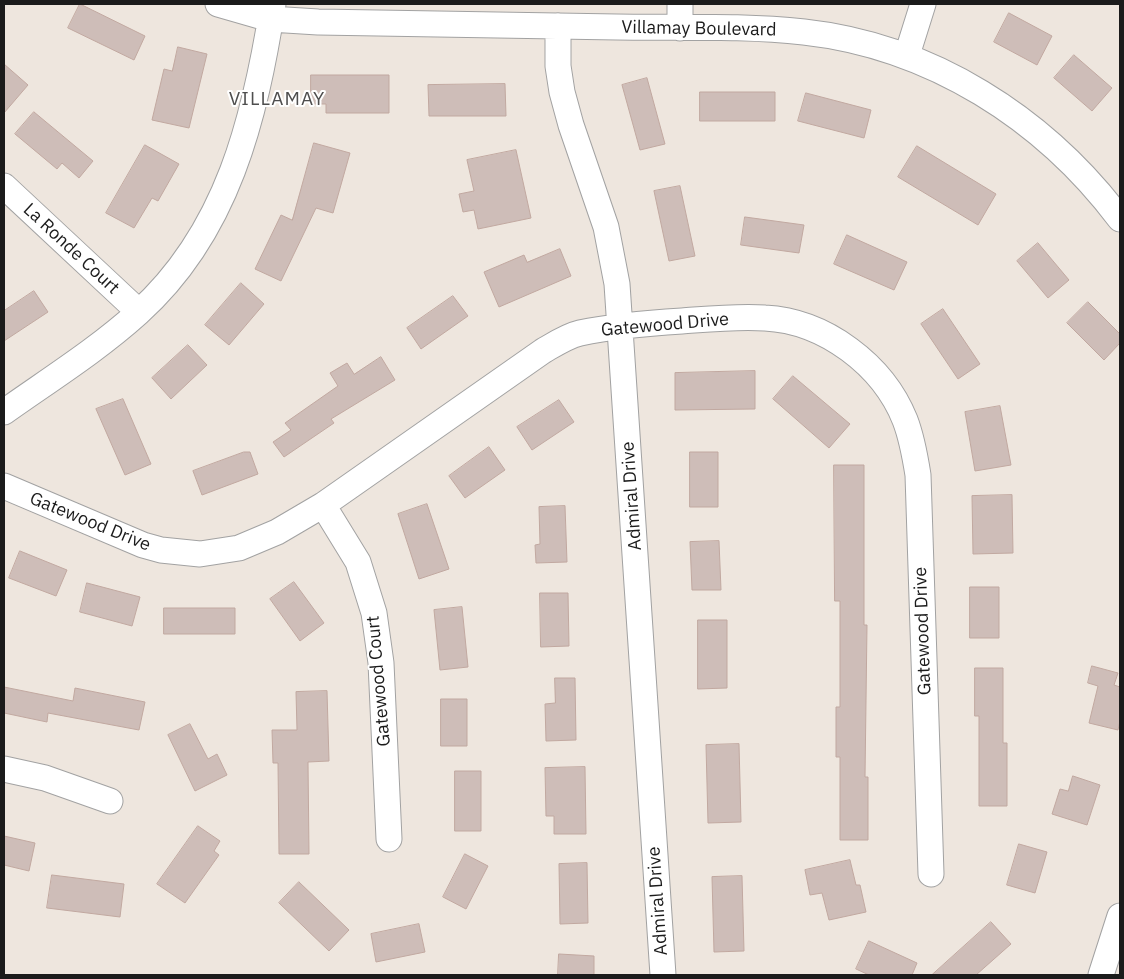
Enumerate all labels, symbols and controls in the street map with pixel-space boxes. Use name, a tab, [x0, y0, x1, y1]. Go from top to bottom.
street label: Villamay Boulevard	[621, 17, 777, 41]
district label: VILLAMAY	[228, 89, 326, 111]
street label: La Ronde Court	[18, 199, 124, 299]
street label: Gatewood Drive	[600, 309, 730, 341]
street label: Admiral Drive	[617, 441, 647, 551]
street label: Gatewood Drive	[26, 488, 154, 556]
street label: Gatewood Drive	[910, 566, 936, 696]
street label: Gatewood Court	[363, 615, 395, 747]
street label: Admiral Drive	[643, 846, 673, 956]

